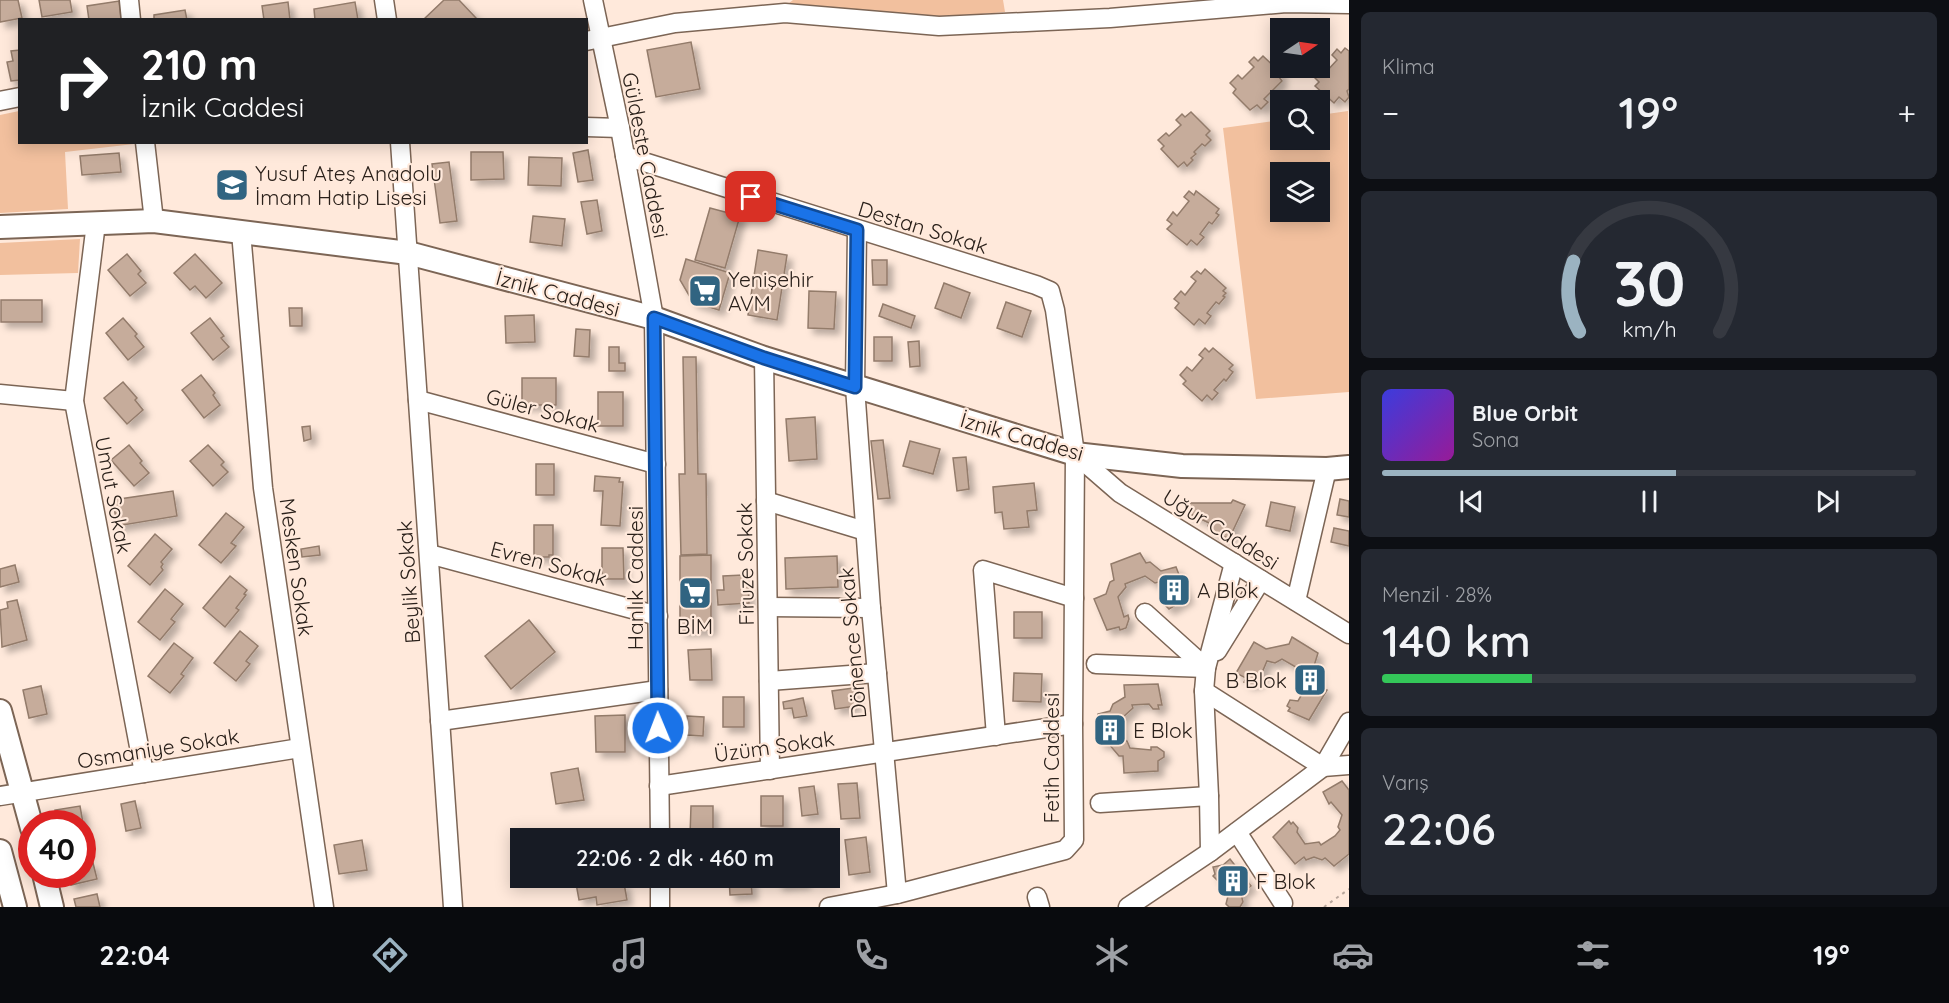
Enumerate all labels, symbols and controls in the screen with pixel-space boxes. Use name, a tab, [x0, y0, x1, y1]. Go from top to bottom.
north arrow	[1270, 18, 1330, 78]
map controls	[1270, 18, 1330, 222]
text: 210 m	[141, 38, 258, 91]
icon: right	[42, 42, 120, 120]
text: Klima	[1382, 54, 1435, 79]
street label: Güldeste Caddesi	[617, 70, 675, 240]
text: 19°	[1619, 84, 1678, 140]
text: İznik Caddesi	[141, 90, 304, 124]
button: search	[1270, 90, 1330, 150]
text: −	[1382, 92, 1399, 133]
text: +	[1897, 92, 1916, 133]
place label: Yusuf Ateş Anadolu İmam Hatip Lisesi	[255, 160, 442, 210]
button: layers	[1270, 162, 1330, 222]
school or university icon: Yusuf Ateş Anadolu İmam Hatip Lisesi	[214, 167, 250, 203]
pin	[725, 171, 776, 222]
icon: arrive	[734, 180, 767, 213]
street label: Destan Sokak	[855, 195, 991, 259]
text: 30	[1613, 244, 1685, 322]
street label: İznik Caddesi	[493, 264, 623, 322]
place label: Yenişehir AVM	[728, 266, 814, 316]
supermarket icon: Yenişehir AVM	[687, 273, 723, 309]
text: km/h	[1622, 316, 1676, 342]
street label: Güler Sokak	[483, 382, 603, 438]
text: Blue Orbit	[1472, 399, 1578, 427]
street label: İznik Caddesi	[957, 406, 1087, 466]
text: Sona	[1472, 427, 1519, 452]
street label: Umut Sokak	[90, 434, 138, 556]
street label: Uğur Caddesi	[1158, 483, 1284, 575]
icon: previous	[1455, 485, 1488, 518]
icon: pause	[1633, 485, 1666, 518]
icon: next	[1811, 485, 1844, 518]
street label: Mesken Sokak	[274, 496, 320, 638]
street label: Firuze Sokak	[731, 502, 759, 626]
street label: Hanlık Caddesi	[622, 506, 648, 650]
street label: Beylik Sokak	[391, 520, 425, 644]
street label: Evren Sokak	[488, 535, 610, 591]
street label: Dönence Sokak	[832, 566, 872, 720]
building icon: A Blok	[1156, 572, 1192, 608]
supermarket icon: BİM	[677, 575, 713, 611]
place label: A Blok	[1197, 577, 1258, 603]
text: Menzil · 28%	[1382, 582, 1492, 607]
text: 140 km	[1382, 612, 1531, 668]
place label: BİM	[677, 613, 713, 639]
building icon: B Blok	[1292, 662, 1328, 698]
place label: B Blok	[1225, 667, 1287, 693]
street label: Fetih Caddesi	[1038, 693, 1064, 823]
position arrow	[626, 696, 690, 760]
building icon: E Blok	[1092, 712, 1128, 748]
place label: E Blok	[1133, 717, 1193, 743]
street label: Osmaniye Sokak	[75, 722, 241, 774]
street label: Üzüm Sokak	[712, 725, 836, 767]
text: Varış	[1382, 770, 1429, 795]
text: 22:06	[1382, 800, 1496, 856]
speed limit sign: 40	[18, 810, 96, 888]
text: 22:06 · 2 dk · 460 m	[576, 844, 774, 872]
building icon: F Blok	[1215, 863, 1251, 899]
place label: F Blok	[1256, 868, 1316, 894]
icon: directions	[369, 934, 411, 976]
icon: music	[609, 934, 651, 976]
icon: phone	[850, 934, 892, 976]
icon: climate	[1091, 934, 1133, 976]
icon: car	[1332, 934, 1374, 976]
icon: filters	[1572, 934, 1614, 976]
text: 22:04	[99, 938, 170, 972]
text: 19°	[1813, 938, 1850, 972]

